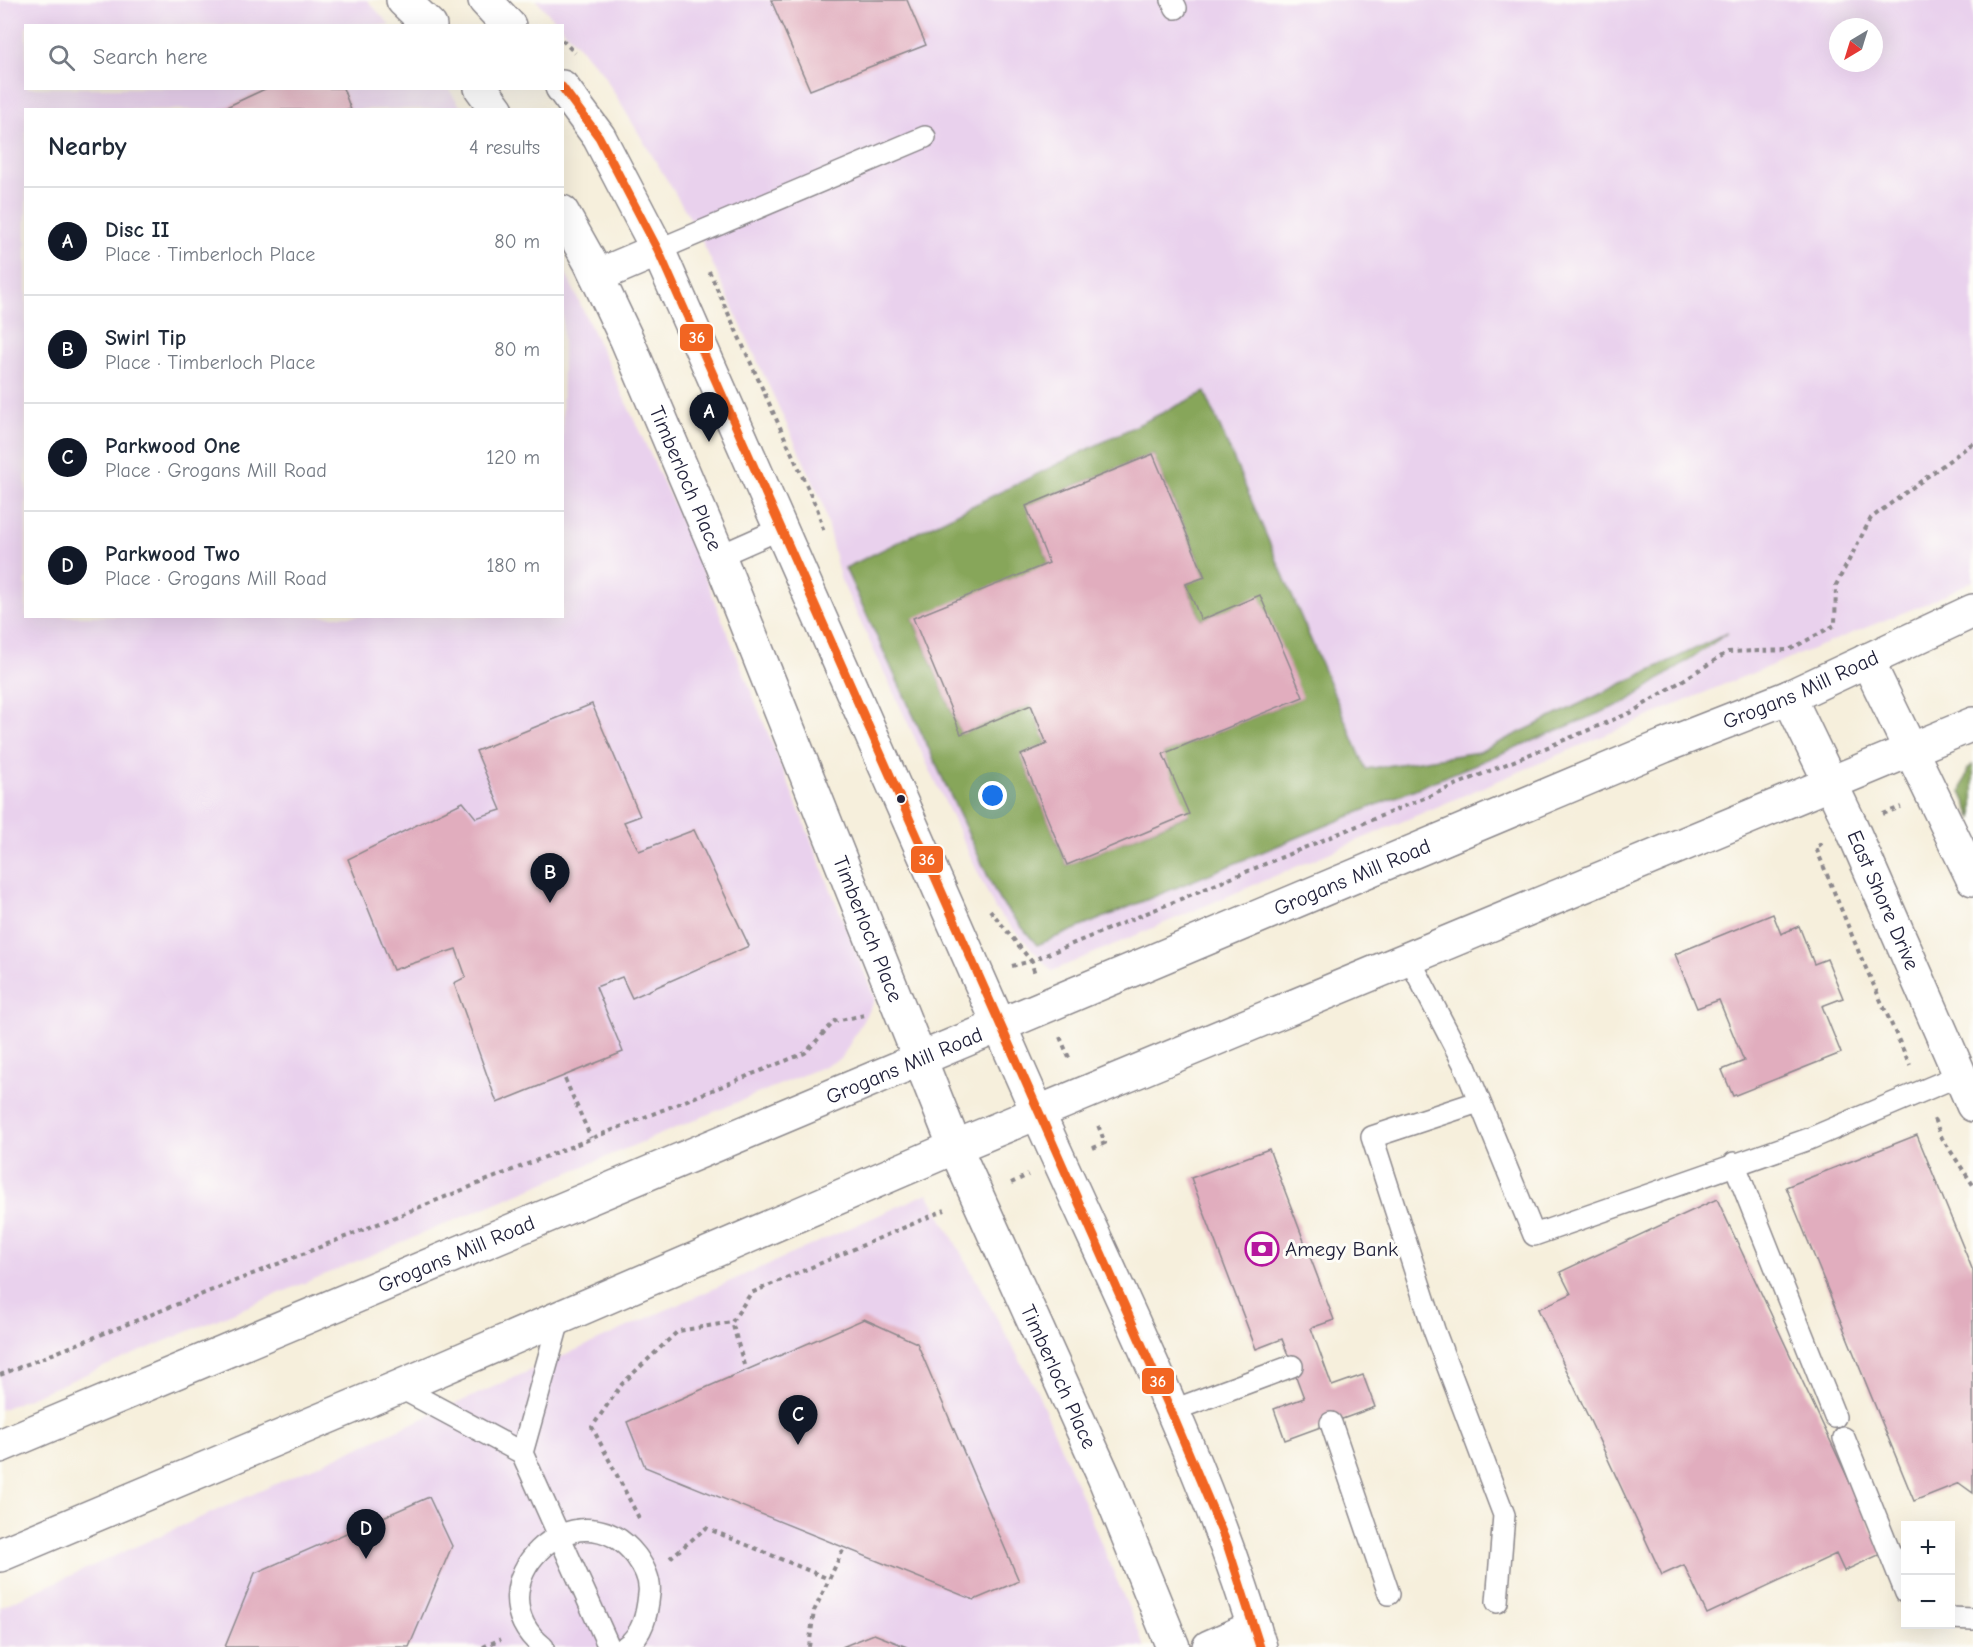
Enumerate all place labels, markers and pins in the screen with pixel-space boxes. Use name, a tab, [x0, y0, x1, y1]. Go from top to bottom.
pin: A	[690, 392, 728, 442]
unlabelled marker	[895, 793, 907, 805]
pin: B	[530, 854, 570, 903]
bank icon: Amegy Bank	[1244, 1231, 1280, 1267]
place label: Amegy Bank	[1285, 1237, 1398, 1261]
pin: C	[778, 1396, 818, 1445]
pin: D	[346, 1510, 386, 1559]

